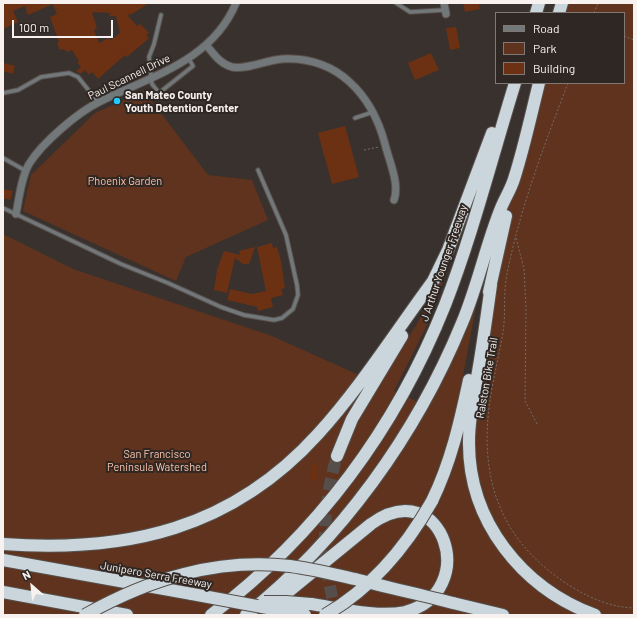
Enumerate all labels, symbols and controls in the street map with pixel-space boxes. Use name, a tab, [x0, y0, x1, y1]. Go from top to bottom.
scale bar	[14, 12, 115, 38]
legend	[495, 12, 625, 84]
text: 100 m	[19, 20, 49, 34]
text: Road	[533, 21, 560, 35]
text: Park	[533, 41, 557, 55]
street label: Paul Scannell Drive	[86, 51, 172, 103]
text: Building	[533, 61, 575, 75]
place label: San Mateo County Youth Detention Center	[125, 88, 239, 114]
marker: San Mateo County Youth Detention Center	[112, 96, 122, 106]
park label: Phoenix Garden	[88, 174, 162, 188]
street label: J Arthur Younger Freeway	[418, 203, 470, 323]
street label: Ralston Bike Trail	[473, 337, 501, 419]
park label: San Francisco Peninsula Watershed	[107, 447, 207, 473]
street label: Junipero Serra Freeway	[99, 559, 213, 591]
north arrow	[12, 566, 52, 606]
text: N	[20, 567, 33, 582]

